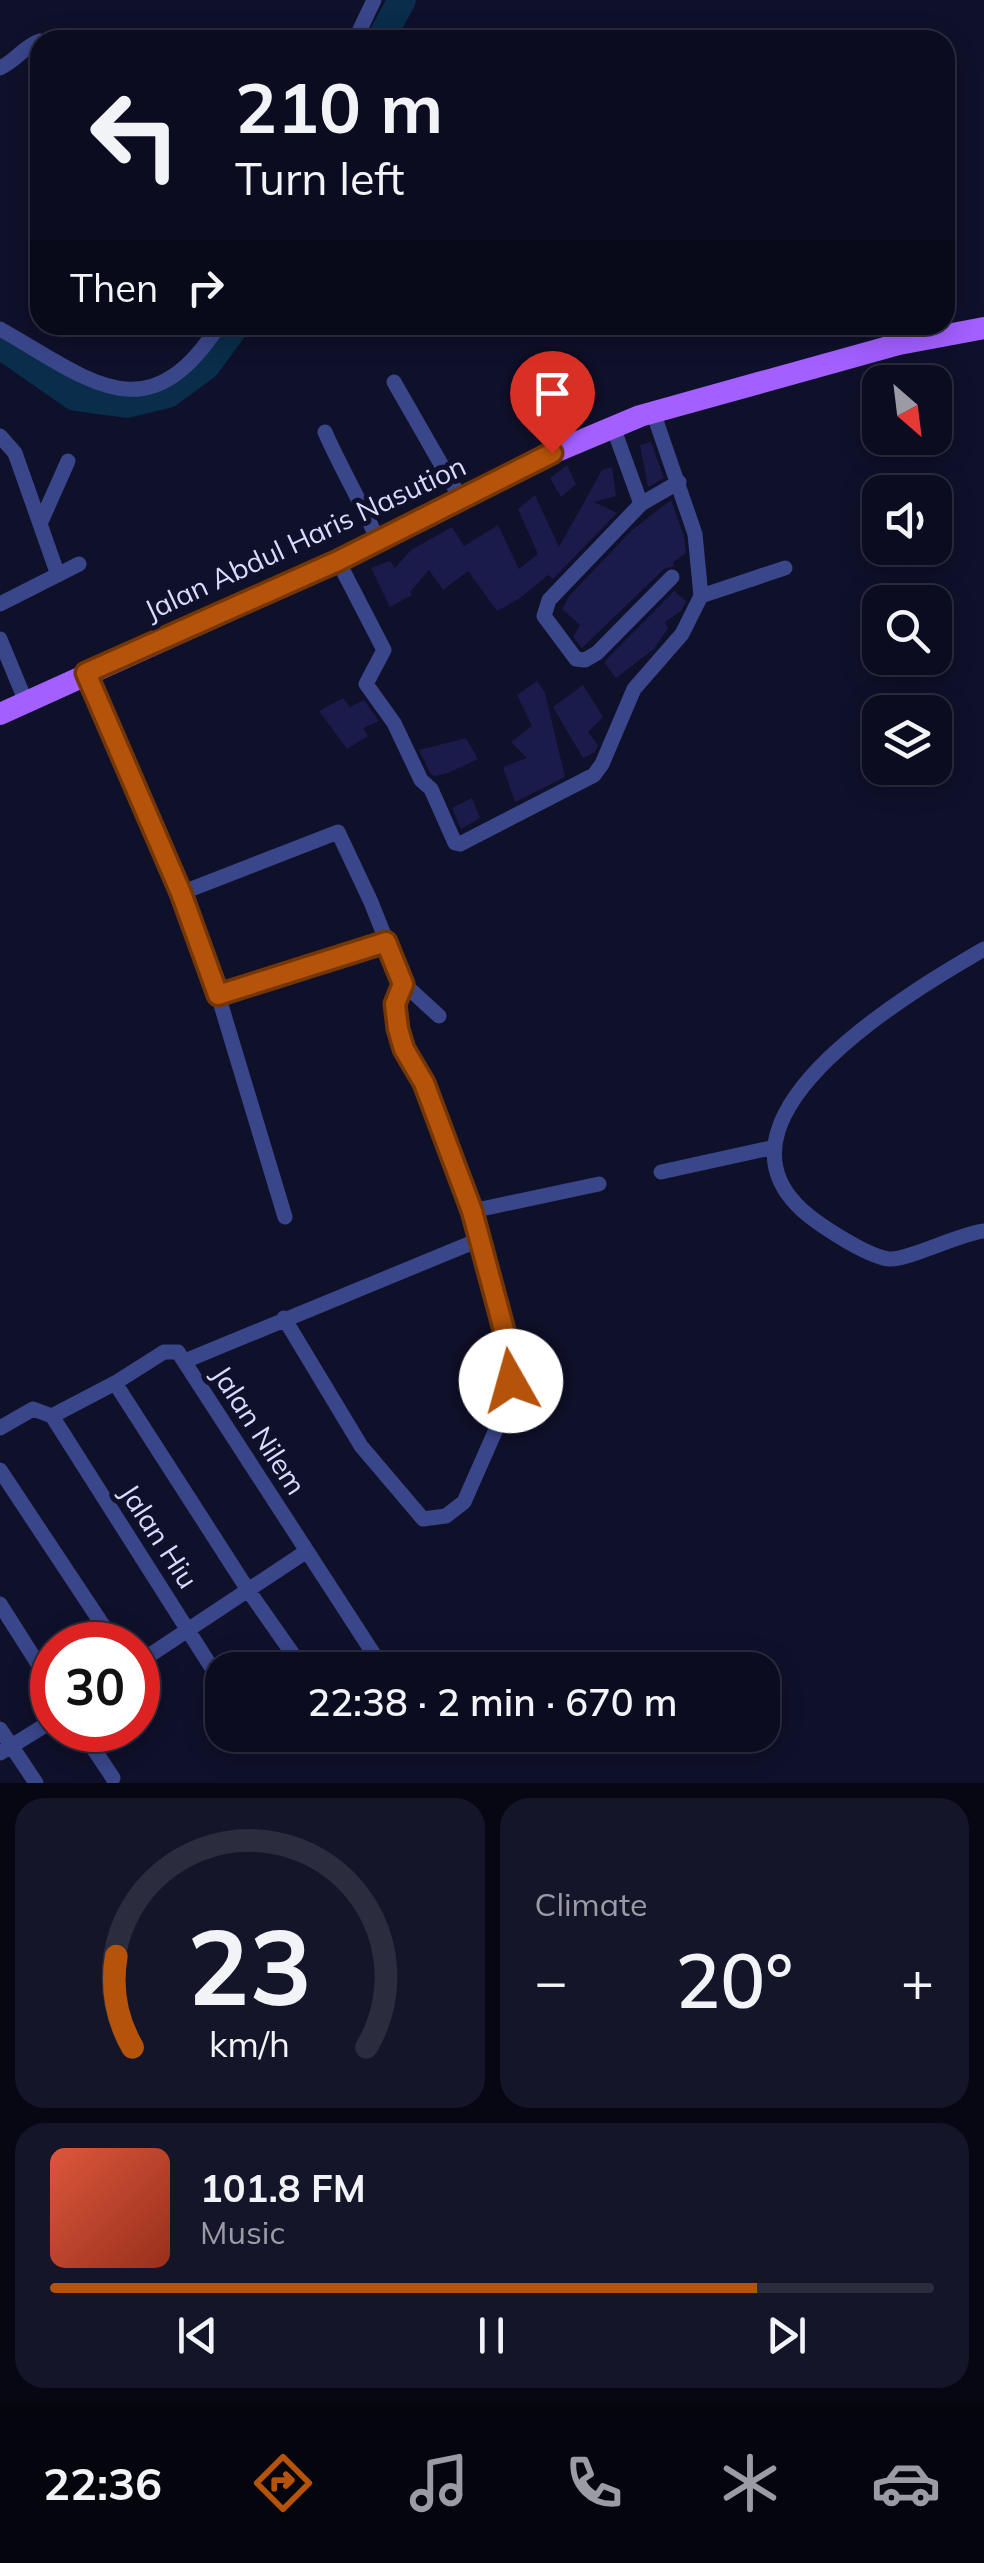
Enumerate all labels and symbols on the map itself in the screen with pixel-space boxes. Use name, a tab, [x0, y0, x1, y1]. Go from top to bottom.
pin	[510, 351, 595, 454]
north arrow	[862, 365, 952, 455]
street label: Jalan Abdul Haris Nasution	[139, 448, 471, 627]
position arrow	[459, 1329, 563, 1433]
street label: Jalan Nilem	[205, 1358, 314, 1501]
street label: Jalan Hiu	[113, 1477, 206, 1595]
speed limit sign: 30	[30, 1622, 160, 1752]

